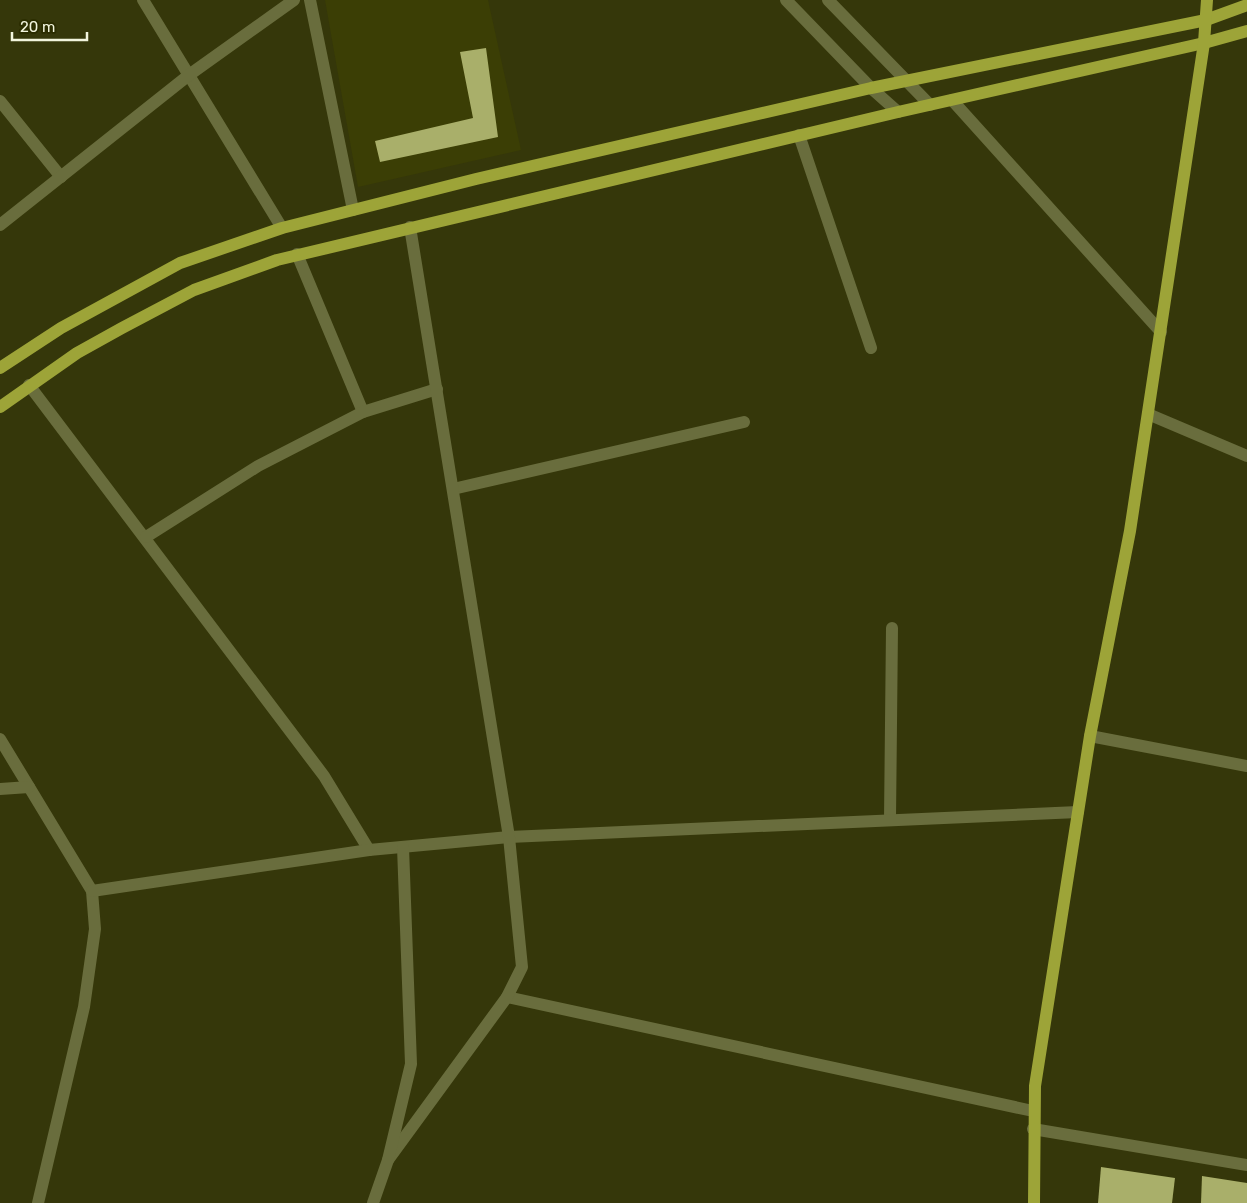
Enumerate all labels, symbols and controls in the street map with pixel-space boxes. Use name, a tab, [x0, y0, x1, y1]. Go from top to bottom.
scale bar	[12, 10, 88, 42]
text: 20 m	[20, 18, 55, 36]

